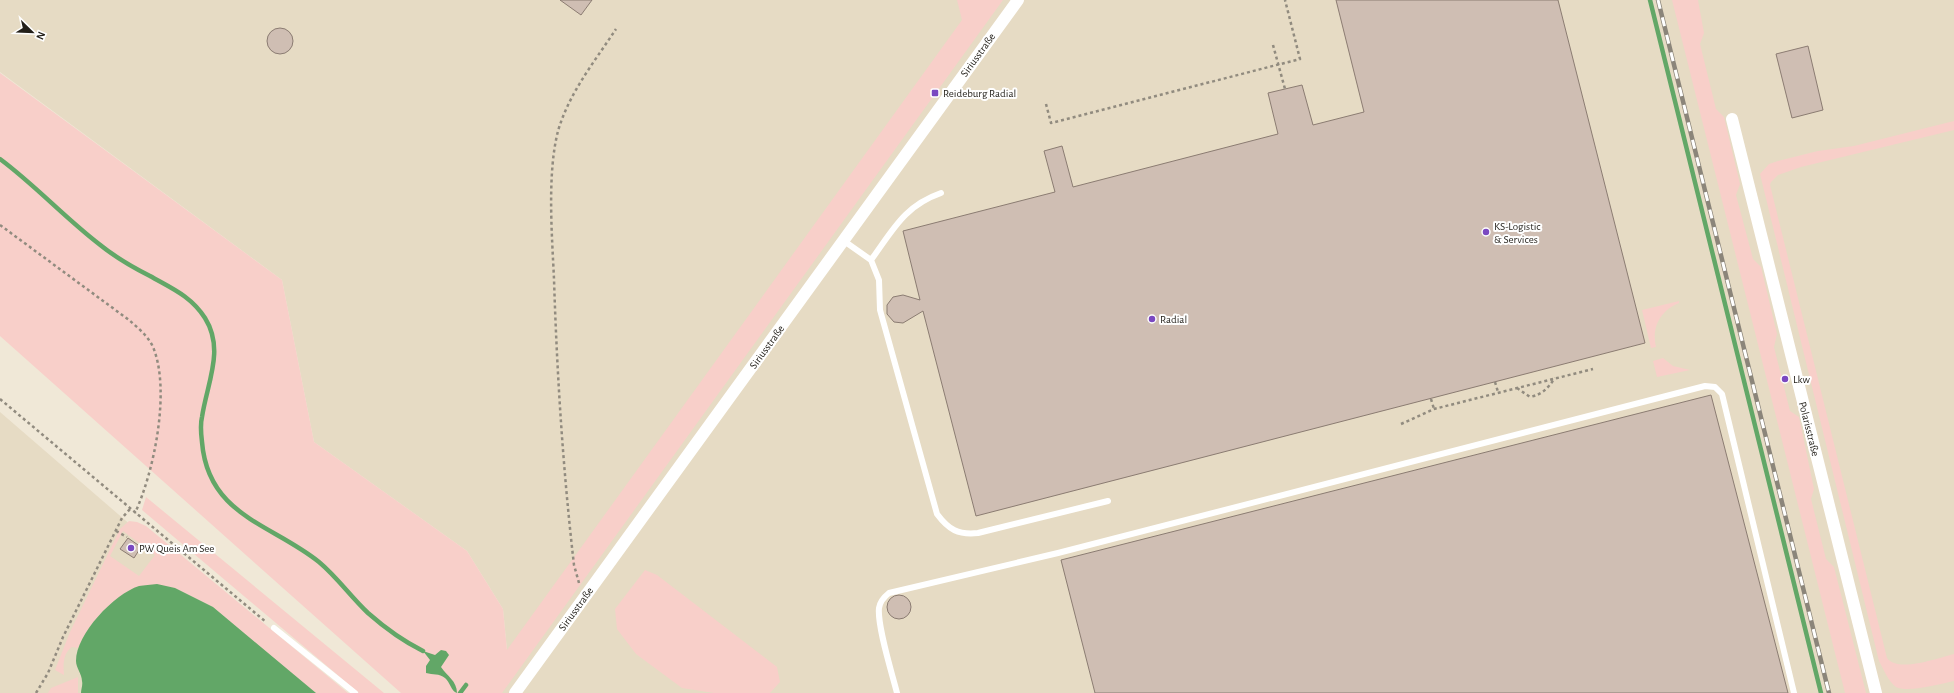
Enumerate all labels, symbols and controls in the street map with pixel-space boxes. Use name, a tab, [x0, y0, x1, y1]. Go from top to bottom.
north arrow	[12, 12, 52, 52]
text: N	[34, 30, 47, 41]
street label: Siriusstraße	[959, 31, 997, 79]
marker: Reideburg Radial	[930, 88, 940, 98]
place label: Reideburg Radial	[943, 88, 1016, 99]
place label: KS-Logistic & Services	[1494, 221, 1541, 245]
marker: KS-Logistic & Services	[1481, 227, 1491, 237]
marker: Radial	[1147, 314, 1157, 324]
place label: Radial	[1160, 314, 1187, 325]
street label: Siriusstraße	[748, 323, 786, 371]
marker: Lkw	[1780, 374, 1790, 384]
place label: Lkw	[1793, 374, 1811, 385]
street label: Polarisstraße	[1797, 401, 1821, 457]
marker: PW Queis Am See	[126, 543, 136, 553]
place label: PW Queis Am See	[139, 543, 214, 554]
street label: Siriusstraße	[557, 585, 595, 633]

